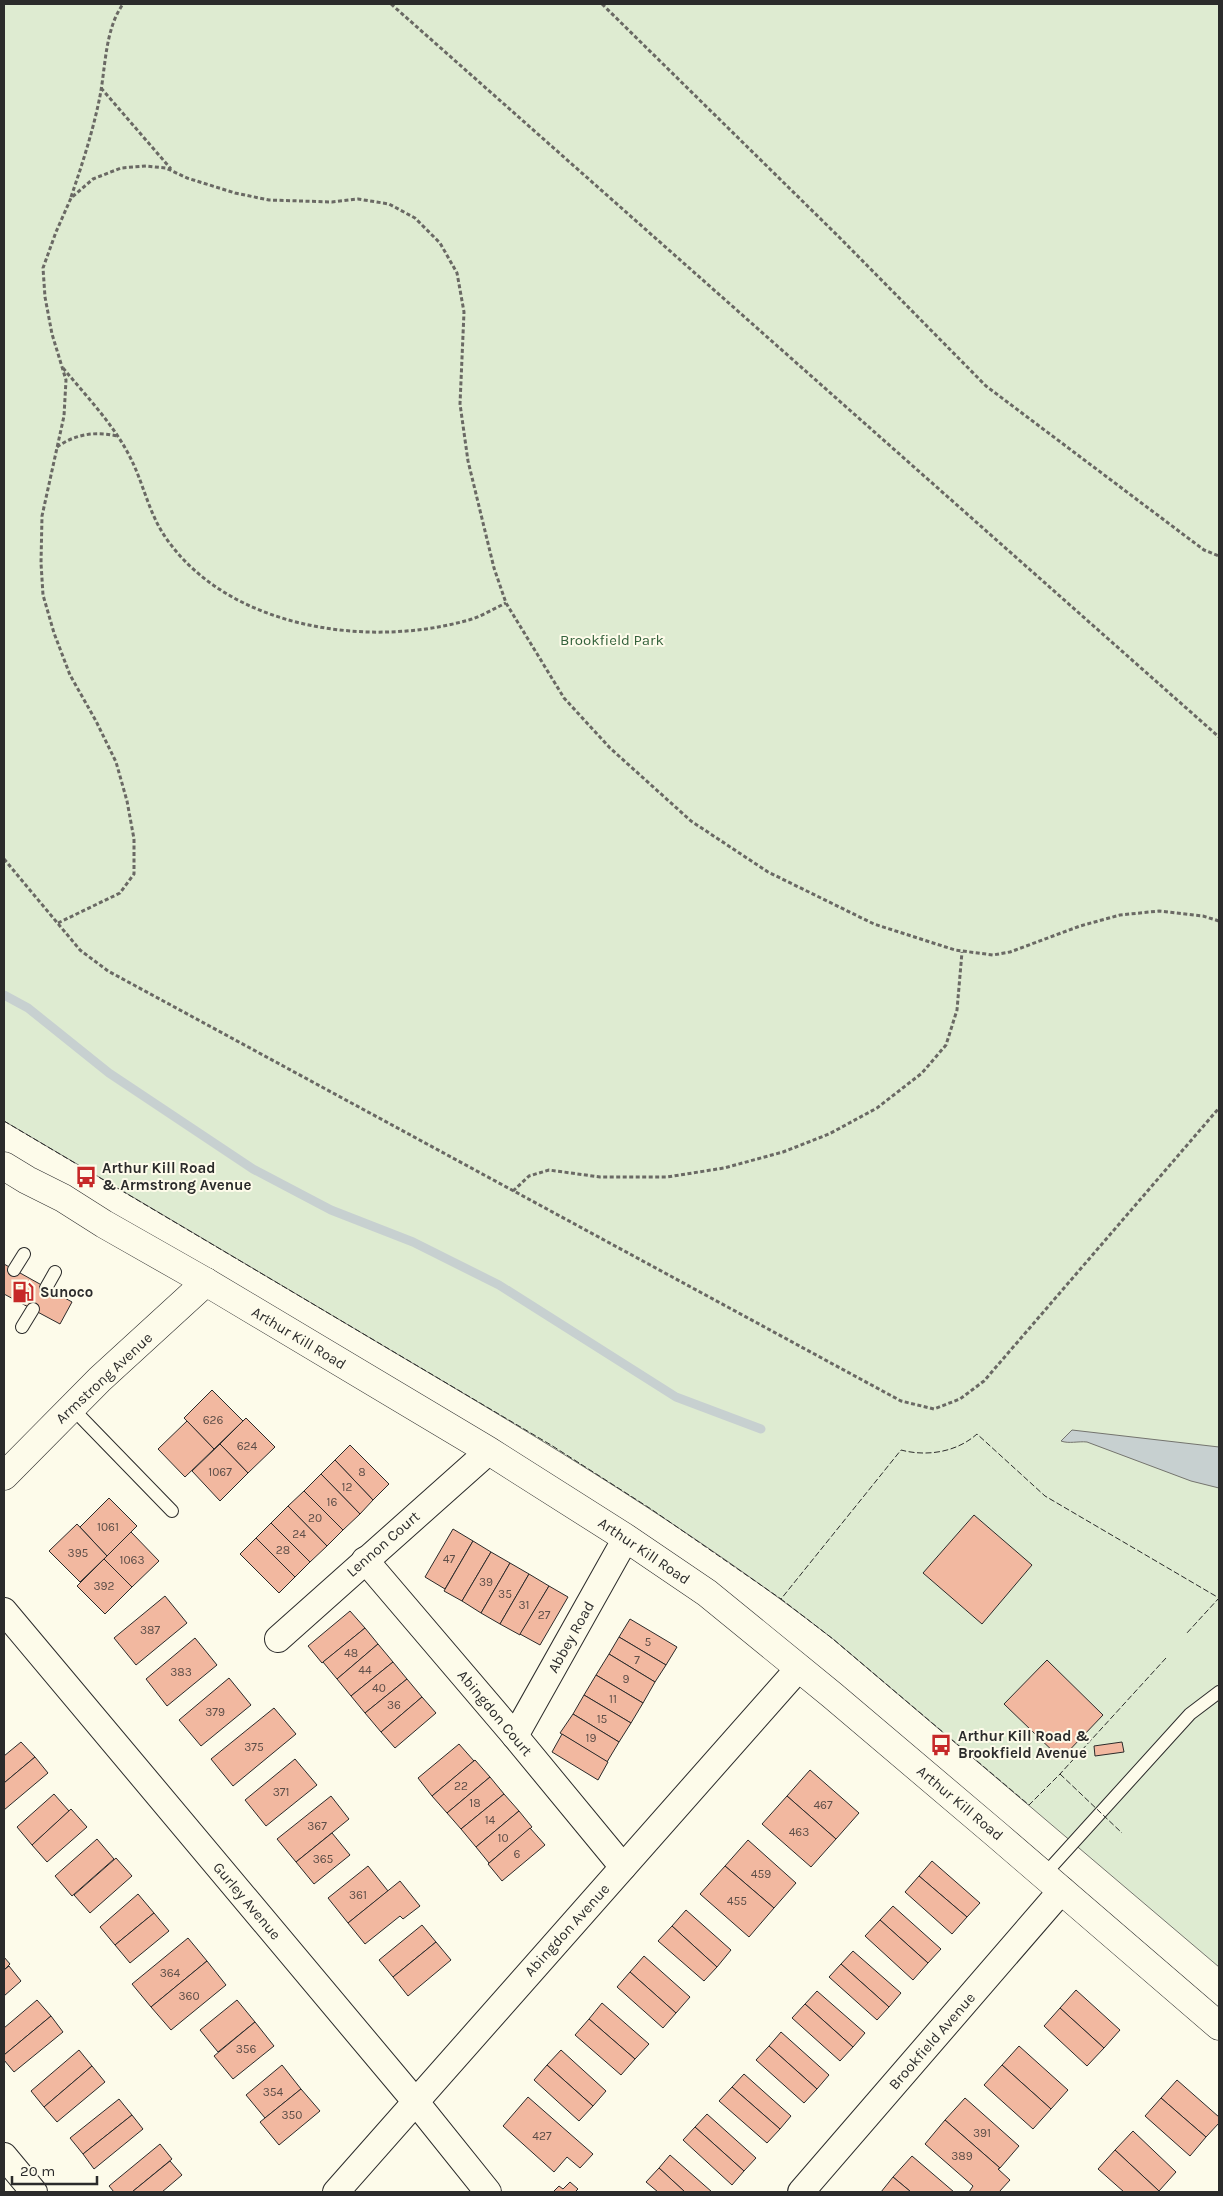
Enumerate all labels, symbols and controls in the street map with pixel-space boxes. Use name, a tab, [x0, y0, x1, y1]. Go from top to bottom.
park label: Brookfield Park	[560, 631, 664, 649]
place label: Arthur Kill Road & Armstrong Avenue	[102, 1159, 251, 1194]
bus stop icon: Arthur Kill Road & Armstrong Avenue	[73, 1164, 99, 1190]
fuel station icon: Sunoco	[10, 1279, 36, 1305]
place label: Sunoco	[40, 1283, 93, 1301]
street label: Arthur Kill Road	[249, 1303, 349, 1373]
street label: Armstrong Avenue	[52, 1329, 156, 1427]
house number: 626	[203, 1413, 223, 1427]
house number: 624	[237, 1439, 258, 1453]
house number: 1067	[208, 1465, 232, 1479]
house number: 8	[358, 1465, 366, 1479]
house number: 12	[342, 1480, 353, 1494]
house number: 16	[327, 1495, 338, 1509]
street label: Lennon Court	[343, 1507, 424, 1581]
house number: 20	[308, 1511, 322, 1525]
street label: Arthur Kill Road	[595, 1514, 693, 1588]
house number: 1061	[97, 1520, 119, 1534]
house number: 24	[292, 1527, 306, 1541]
house number: 28	[276, 1543, 290, 1557]
house number: 395	[68, 1546, 89, 1560]
house number: 47	[443, 1552, 456, 1566]
house number: 1063	[119, 1553, 145, 1567]
house number: 39	[479, 1575, 493, 1589]
house number: 392	[93, 1579, 115, 1593]
house number: 35	[498, 1587, 512, 1601]
house number: 31	[518, 1598, 530, 1612]
street label: Abbey Road	[544, 1598, 598, 1676]
house number: 27	[538, 1608, 551, 1622]
house number: 387	[140, 1623, 160, 1637]
house number: 5	[645, 1635, 652, 1649]
house number: 48	[344, 1646, 358, 1660]
house number: 7	[634, 1653, 640, 1667]
house number: 44	[358, 1663, 372, 1677]
house number: 383	[170, 1665, 192, 1679]
street label: Abingdon Court	[454, 1666, 536, 1760]
house number: 9	[623, 1672, 630, 1686]
house number: 40	[372, 1681, 386, 1695]
house number: 11	[609, 1692, 617, 1706]
house number: 36	[387, 1698, 401, 1712]
house number: 379	[205, 1705, 225, 1719]
house number: 15	[597, 1712, 608, 1726]
place label: Arthur Kill Road & Brookfield Avenue	[958, 1727, 1090, 1762]
house number: 19	[586, 1731, 596, 1745]
bus stop icon: Arthur Kill Road & Brookfield Avenue	[928, 1732, 954, 1758]
house number: 375	[244, 1740, 264, 1754]
street label: Arthur Kill Road	[913, 1762, 1007, 1844]
house number: 22	[454, 1779, 468, 1793]
house number: 371	[273, 1785, 289, 1799]
house number: 18	[469, 1796, 481, 1810]
house number: 467	[813, 1798, 833, 1812]
house number: 14	[485, 1813, 496, 1827]
house number: 367	[307, 1819, 327, 1833]
house number: 463	[789, 1825, 809, 1839]
house number: 10	[497, 1831, 509, 1845]
house number: 6	[514, 1847, 521, 1861]
house number: 365	[313, 1852, 334, 1866]
street label: Gurley Avenue	[209, 1858, 285, 1944]
house number: 459	[751, 1867, 771, 1881]
street label: Abingdon Avenue	[521, 1880, 613, 1980]
house number: 361	[349, 1888, 367, 1902]
house number: 455	[727, 1894, 747, 1908]
house number: 364	[160, 1966, 181, 1980]
house number: 360	[178, 1989, 200, 2003]
street label: Brookfield Avenue	[885, 1989, 979, 2093]
house number: 356	[236, 2042, 256, 2056]
house number: 354	[263, 2085, 284, 2099]
house number: 350	[282, 2108, 302, 2122]
house number: 391	[973, 2126, 991, 2140]
house number: 427	[532, 2129, 552, 2143]
house number: 389	[951, 2149, 973, 2163]
scale bar	[12, 2154, 98, 2186]
text: 20 m	[20, 2162, 55, 2180]

